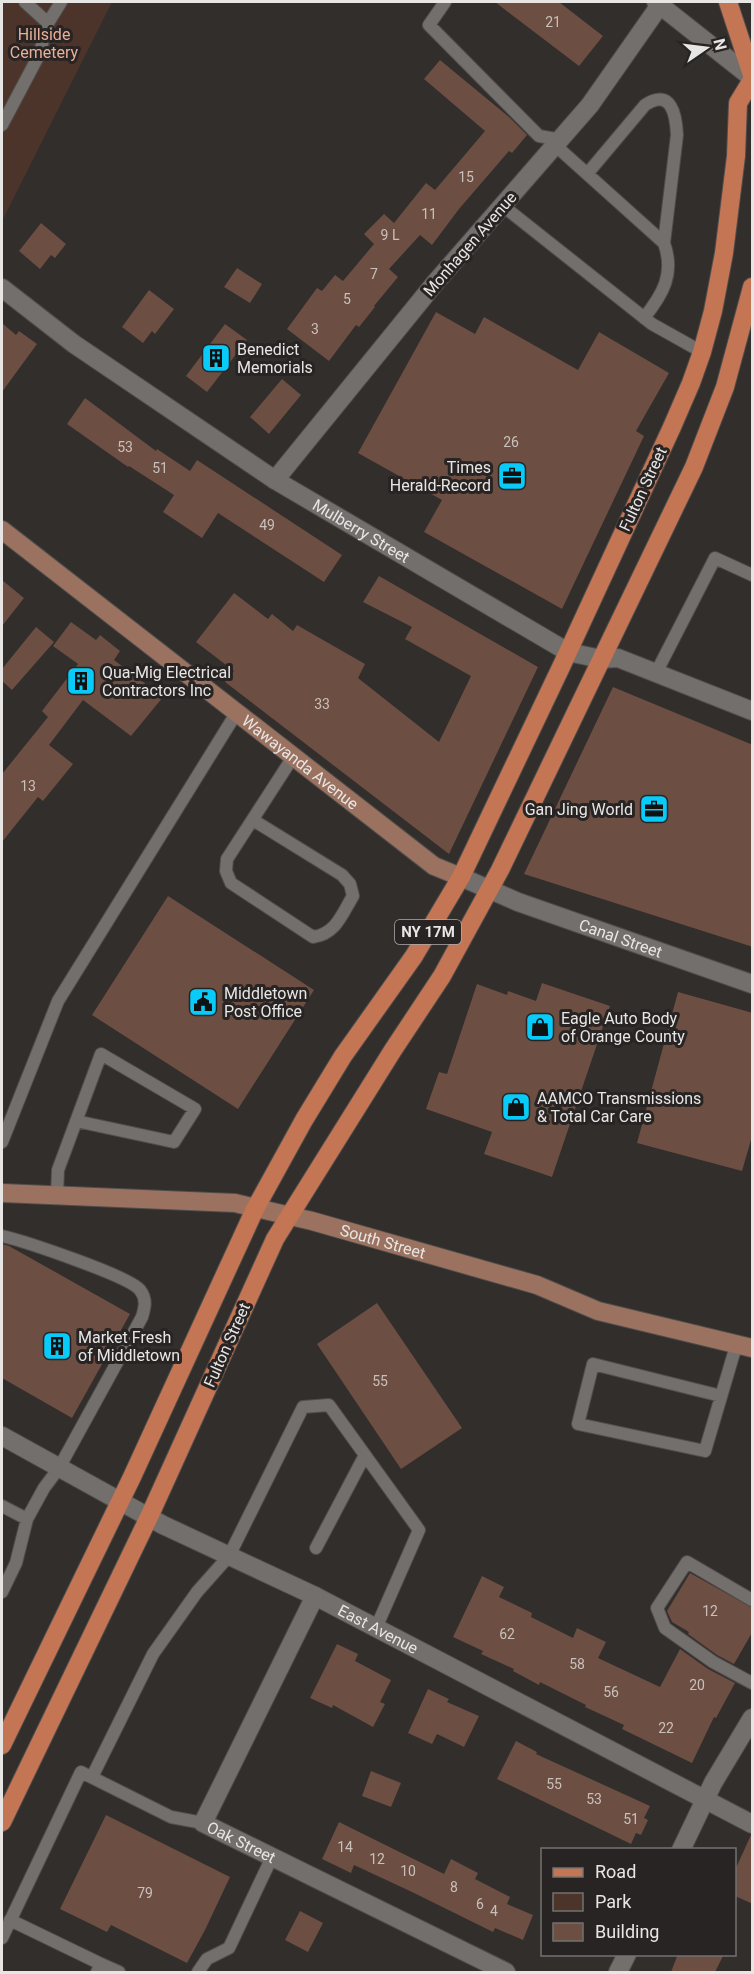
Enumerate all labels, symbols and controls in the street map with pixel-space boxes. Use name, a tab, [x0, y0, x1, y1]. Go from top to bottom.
house number: 21	[545, 14, 561, 30]
north arrow	[676, 18, 736, 78]
park label: Hillside Cemetery	[10, 25, 79, 62]
text: N	[709, 37, 731, 52]
house number: 15	[458, 169, 474, 185]
street label: Monhagen Avenue	[420, 188, 520, 300]
house number: 11	[421, 206, 437, 222]
house number: 9 L	[381, 227, 400, 243]
house number: 7	[370, 266, 378, 282]
house number: 5	[343, 291, 351, 307]
house number: 3	[311, 321, 319, 337]
place label: Benedict Memorials	[237, 340, 313, 377]
building icon: Benedict Memorials	[200, 342, 232, 374]
house number: 26	[503, 434, 519, 450]
house number: 53	[117, 439, 133, 455]
street label: Fulton Street	[615, 444, 671, 534]
place label: Times Herald-Record	[390, 458, 491, 495]
house number: 51	[152, 460, 168, 476]
office icon: Times Herald-Record	[496, 460, 528, 492]
street label: Mulberry Street	[310, 495, 413, 566]
house number: 49	[259, 517, 275, 533]
place label: Qua-Mig Electrical Contractors Inc	[102, 663, 231, 700]
building icon: Qua-Mig Electrical Contractors Inc	[65, 665, 97, 697]
house number: 33	[314, 696, 330, 712]
street label: Wawayanda Avenue	[238, 711, 362, 813]
house number: 13	[20, 778, 36, 794]
office icon: Gan Jing World	[638, 793, 670, 825]
place label: Gan Jing World	[525, 800, 633, 819]
street label: Canal Street	[577, 915, 665, 961]
road number: NY 17M	[395, 920, 461, 944]
place label: Middletown Post Office	[224, 984, 307, 1021]
public building icon: Middletown Post Office	[187, 986, 219, 1018]
place label: Eagle Auto Body of Orange County	[561, 1009, 685, 1046]
shop icon: Eagle Auto Body of Orange County	[524, 1011, 556, 1043]
place label: AAMCO Transmissions & Total Car Care	[537, 1089, 701, 1126]
shop icon: AAMCO Transmissions & Total Car Care	[500, 1091, 532, 1123]
street label: South Street	[338, 1220, 428, 1262]
street label: Fulton Street	[200, 1300, 254, 1390]
place label: Market Fresh of Middletown	[78, 1328, 180, 1365]
building icon: Market Fresh of Middletown	[41, 1330, 73, 1362]
house number: 55	[372, 1373, 388, 1389]
street label: East Avenue	[335, 1600, 421, 1658]
house number: 12	[702, 1603, 718, 1619]
house number: 62	[499, 1626, 515, 1642]
house number: 58	[569, 1656, 585, 1672]
house number: 20	[689, 1677, 705, 1693]
house number: 56	[603, 1684, 619, 1700]
house number: 22	[658, 1720, 674, 1736]
house number: 55	[546, 1776, 562, 1792]
house number: 53	[586, 1791, 602, 1807]
house number: 51	[623, 1811, 639, 1827]
street label: Oak Street	[204, 1817, 279, 1867]
house number: 14	[337, 1839, 353, 1855]
legend	[541, 1848, 736, 1956]
house number: 12	[369, 1851, 385, 1867]
text: Road	[595, 1861, 636, 1882]
house number: 10	[400, 1863, 416, 1879]
house number: 8	[450, 1879, 458, 1895]
house number: 79	[137, 1885, 153, 1901]
text: Park	[595, 1891, 632, 1912]
house number: 6	[476, 1896, 484, 1912]
house number: 4	[490, 1903, 498, 1919]
text: Building	[595, 1921, 659, 1942]

